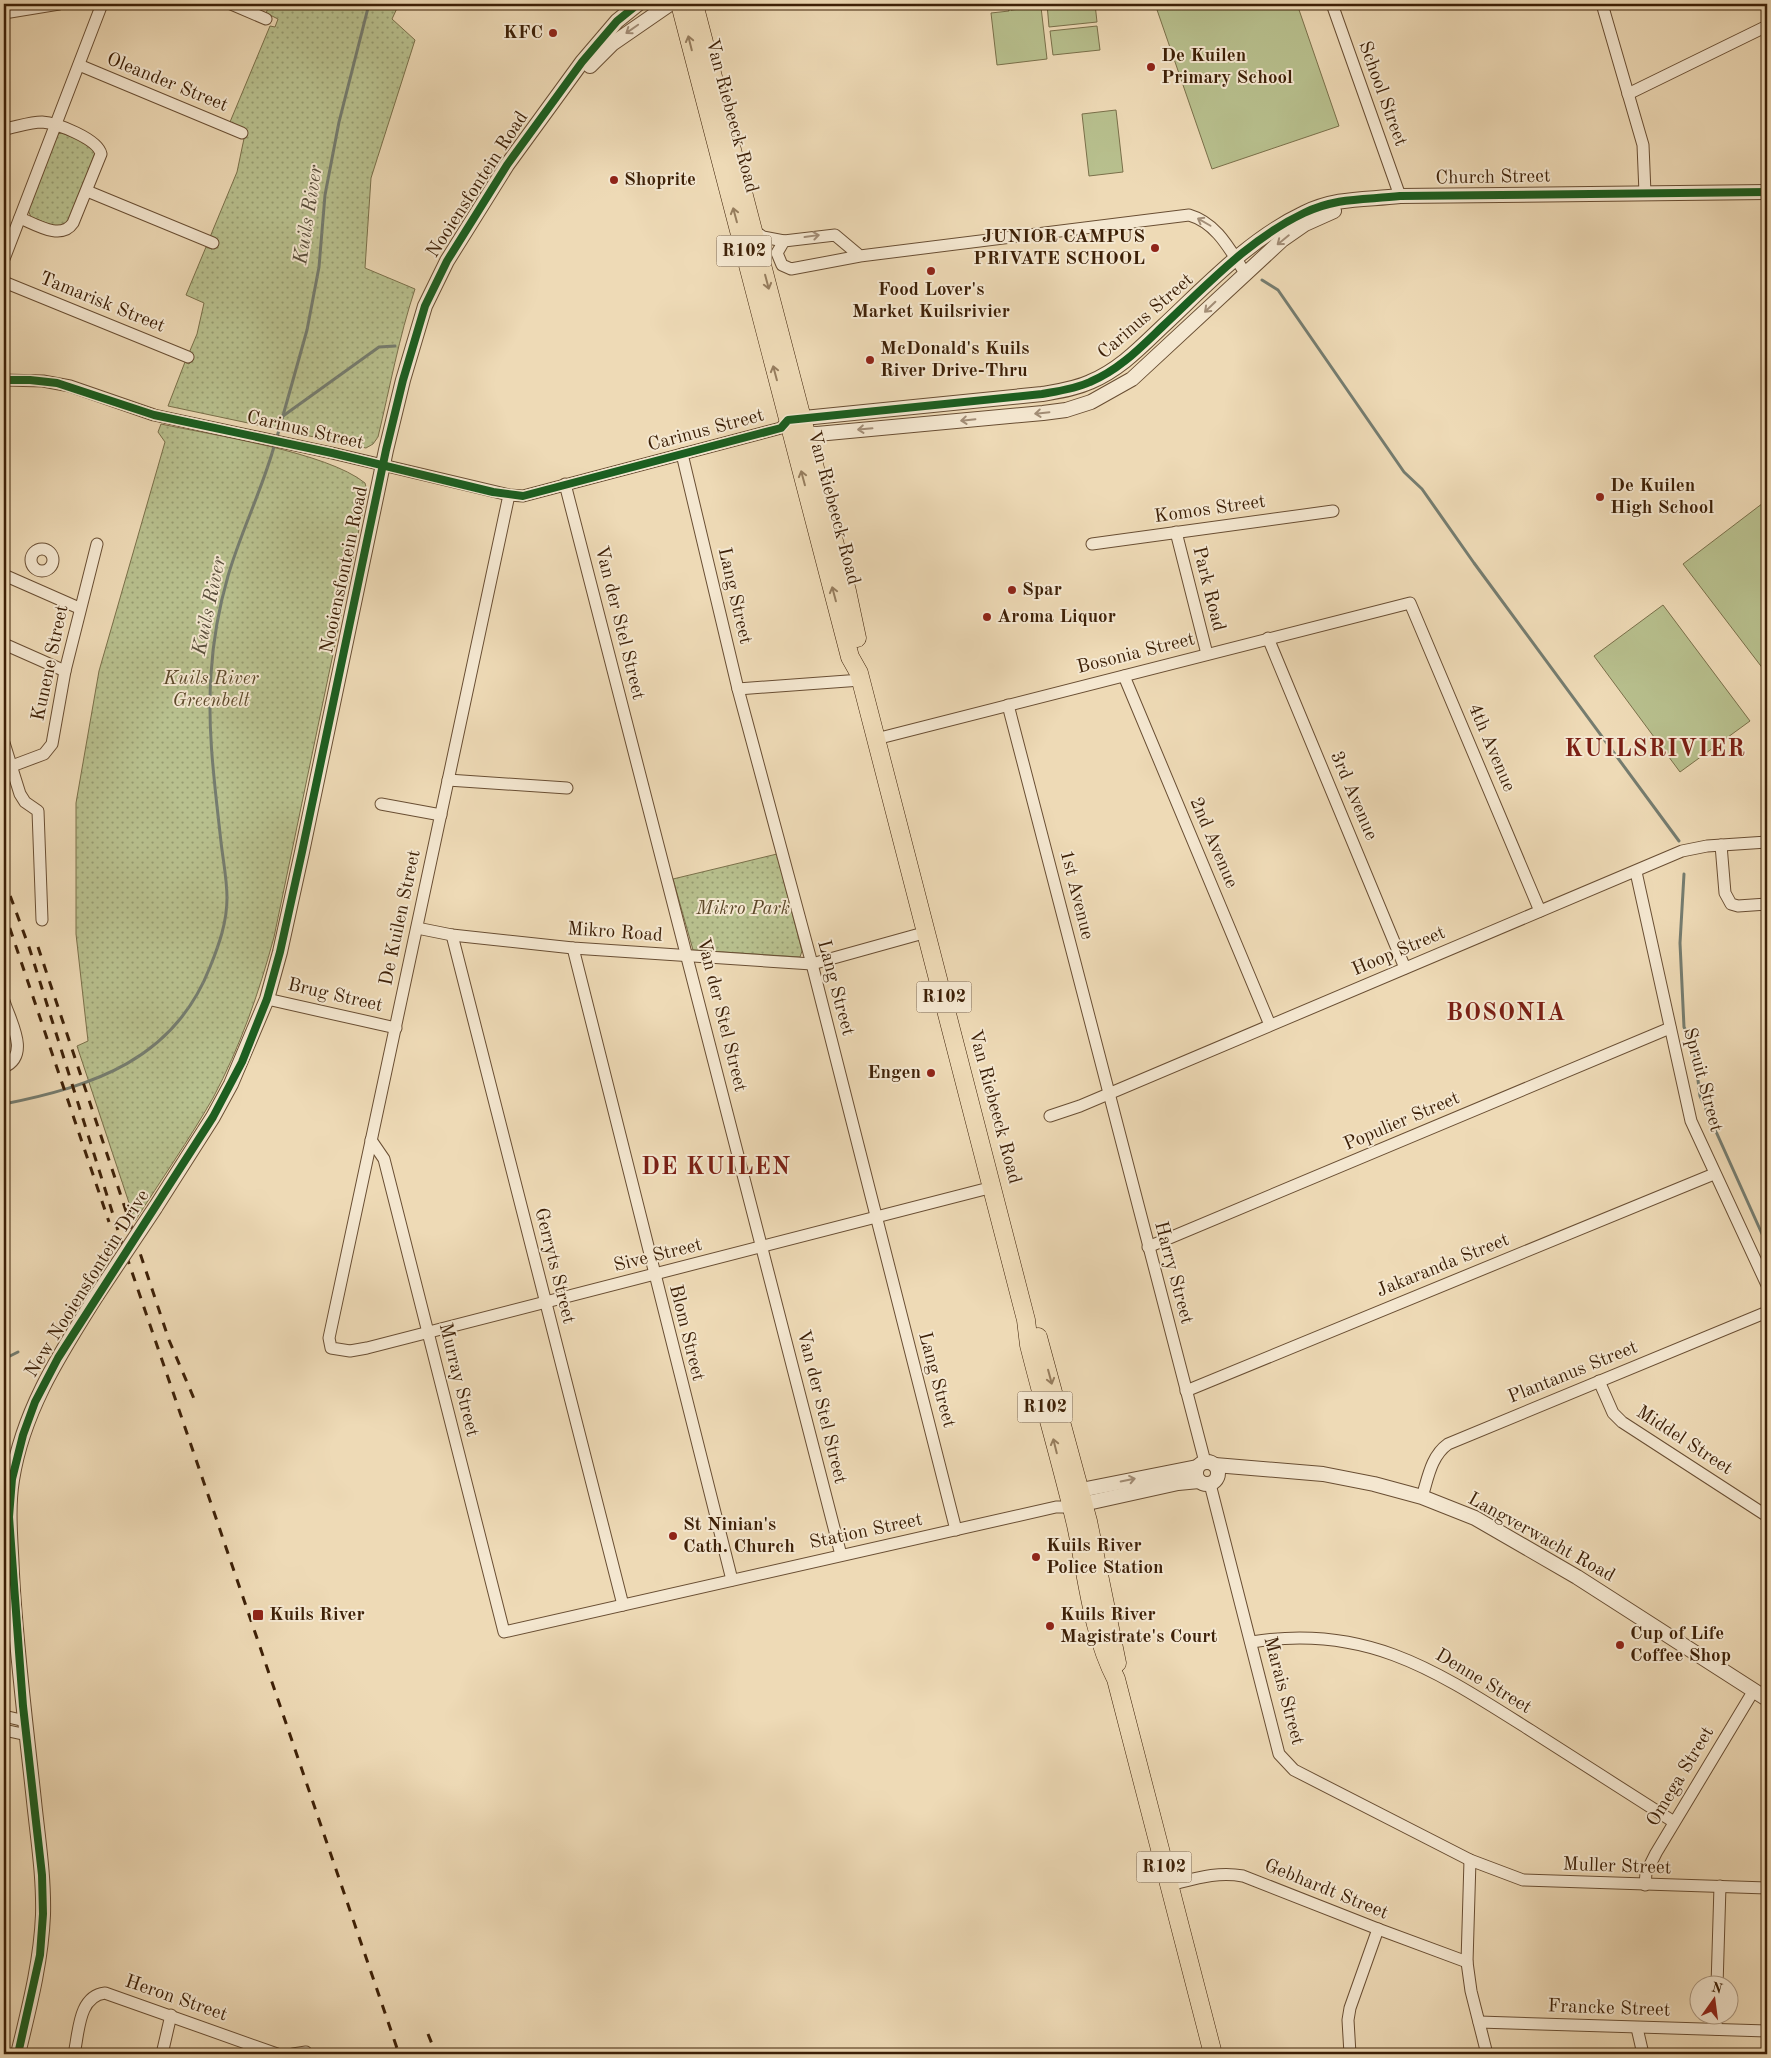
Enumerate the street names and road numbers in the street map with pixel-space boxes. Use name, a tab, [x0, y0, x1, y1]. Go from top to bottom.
street label: Van Riebeeck Road	[701, 37, 761, 195]
street label: School Street	[1354, 39, 1410, 149]
street label: Oleander Street	[104, 50, 230, 116]
street label: Nooiensfontein Road	[424, 108, 532, 262]
street label: Church Street	[1435, 167, 1551, 189]
road number: R102	[716, 236, 772, 266]
street label: Tamarisk Street	[37, 269, 167, 337]
street label: Carinus Street	[1095, 271, 1197, 363]
street label: Carinus Street	[646, 406, 766, 456]
street label: Carinus Street	[245, 408, 365, 454]
street label: Van Riebeeck Road	[803, 429, 863, 587]
street label: Nooiensfontein Road	[318, 485, 372, 655]
street label: Komos Street	[1153, 493, 1267, 527]
street label: Van der Stel Street	[591, 544, 647, 702]
street label: Park Road	[1188, 545, 1228, 633]
street label: Lang Street	[714, 546, 754, 646]
street label: Kunene Street	[29, 603, 73, 723]
street label: Bosonia Street	[1075, 630, 1197, 678]
street label: 4th Avenue	[1464, 701, 1518, 795]
street label: 3rd Avenue	[1326, 749, 1380, 843]
street label: 2nd Avenue	[1185, 795, 1241, 891]
street label: De Kuilen Street	[377, 848, 425, 988]
street label: 1st Avenue	[1056, 848, 1096, 942]
street label: Mikro Road	[567, 920, 664, 946]
street label: Hoop Street	[1350, 924, 1448, 980]
street label: Van der Stel Street	[693, 936, 749, 1094]
street label: Lang Street	[813, 938, 857, 1038]
street label: Brug Street	[286, 976, 384, 1016]
road number: R102	[916, 982, 972, 1012]
street label: Spruit Street	[1679, 1026, 1725, 1134]
street label: Van Riebeeck Road	[964, 1028, 1024, 1186]
street label: Populier Street	[1341, 1089, 1463, 1155]
street label: New Nooiensfontein Drive	[22, 1187, 154, 1381]
street label: Gerryts Street	[530, 1206, 578, 1326]
street label: Harry Street	[1150, 1219, 1196, 1327]
street label: Jakaranda Street	[1374, 1231, 1512, 1301]
street label: Sive Street	[612, 1236, 704, 1276]
street label: Blom Street	[665, 1283, 707, 1383]
street label: Murray Street	[435, 1321, 481, 1439]
street label: Van der Stel Street	[793, 1328, 849, 1486]
street label: Lang Street	[914, 1330, 958, 1430]
street label: Plantanus Street	[1505, 1338, 1641, 1408]
road number: R102	[1018, 1391, 1072, 1422]
street label: Middel Street	[1633, 1403, 1735, 1479]
street label: Langverwacht Road	[1464, 1490, 1618, 1586]
street label: Station Street	[808, 1511, 924, 1553]
street label: Marais Street	[1259, 1635, 1307, 1747]
street label: Denne Street	[1432, 1646, 1534, 1718]
street label: Omega Street	[1644, 1724, 1718, 1830]
road number: R102	[1136, 1851, 1192, 1882]
street label: Gebhardt Street	[1261, 1856, 1391, 1924]
street label: Muller Street	[1562, 1856, 1672, 1878]
street label: Heron Street	[122, 1973, 230, 2025]
street label: Francke Street	[1547, 1997, 1671, 2021]

